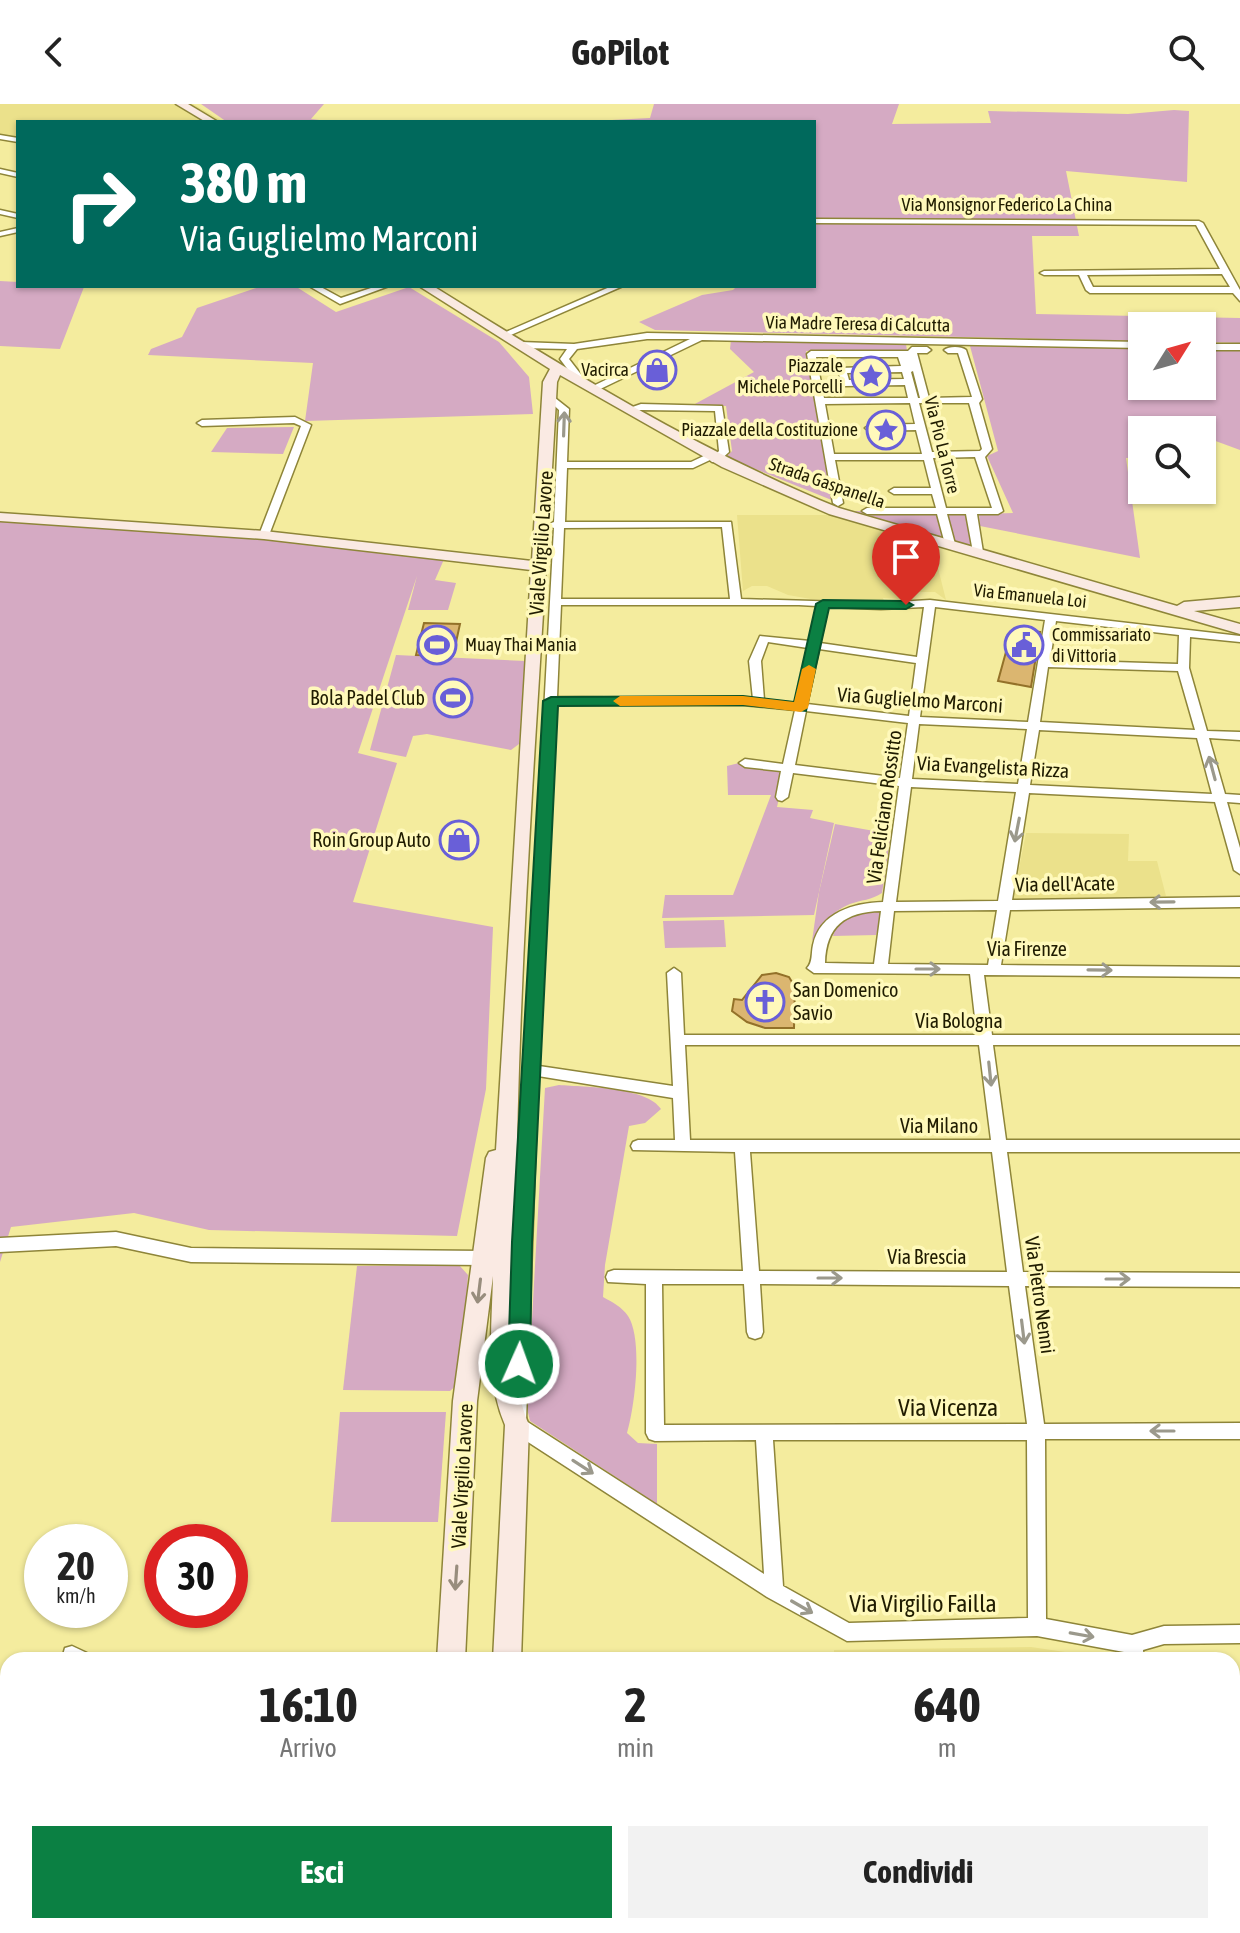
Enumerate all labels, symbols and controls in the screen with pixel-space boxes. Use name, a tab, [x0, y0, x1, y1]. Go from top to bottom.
icon: back	[32, 30, 76, 74]
icon: search	[1164, 30, 1208, 74]
text: GoPilot	[571, 31, 669, 73]
text: 380 m	[180, 151, 307, 215]
icon: right	[48, 152, 152, 256]
street label: Via Monsignor Federico La China	[902, 194, 1112, 215]
text: Via Guglielmo Marconi	[180, 217, 478, 259]
street label: Via Madre Teresa di Calcutta	[766, 311, 951, 336]
north arrow	[1128, 312, 1216, 400]
map controls	[1128, 312, 1216, 504]
shop icon: Vacirca	[636, 349, 678, 391]
place label: Piazzale Michele Porcelli	[737, 355, 843, 397]
place icon: Piazzale Michele Porcelli	[850, 355, 892, 397]
place label: Vacirca	[581, 359, 629, 380]
street label: Via Pio La Torre	[920, 394, 965, 496]
place icon: Piazzale della Costituzione	[865, 409, 907, 451]
one-way arrow	[556, 411, 571, 438]
button: search	[1128, 416, 1216, 504]
place label: Piazzale della Costituzione	[681, 419, 858, 440]
street label: Strada Gaspanella	[766, 453, 888, 512]
street label: Viale Virgilio Lavore	[524, 470, 557, 616]
pin	[872, 523, 940, 605]
icon: arrive	[884, 535, 928, 579]
street label: Via Emanuela Loi	[972, 579, 1088, 612]
sports icon: Muay Thai Mania	[416, 624, 458, 666]
public building icon: Commissariato di Vittoria	[1003, 624, 1045, 666]
place label: Commissariato di Vittoria	[1052, 624, 1151, 666]
place label: Muay Thai Mania	[465, 634, 577, 655]
sports icon: Bola Padel Club	[432, 677, 474, 719]
street label: Via Guglielmo Marconi	[837, 682, 1004, 717]
place label: Bola Padel Club	[310, 686, 425, 709]
street label: Via Feliciano Rossitto	[861, 729, 906, 885]
street label: Via Evangelista Rizza	[916, 751, 1070, 782]
one-way arrow	[1203, 755, 1218, 781]
one-way arrow	[1009, 817, 1024, 843]
shop icon: Roin Group Auto	[438, 819, 480, 861]
place label: Roin Group Auto	[312, 828, 431, 851]
street label: Via dell'Acate	[1015, 871, 1115, 896]
one-way arrow	[1149, 895, 1176, 910]
street label: Via Firenze	[987, 937, 1067, 960]
one-way arrow	[914, 961, 941, 977]
one-way arrow	[1086, 962, 1113, 978]
place label: San Domenico Savio	[793, 978, 898, 1024]
church icon: San Domenico Savio	[744, 981, 786, 1023]
street label: Via Bologna	[915, 1009, 1003, 1032]
one-way arrow	[982, 1060, 997, 1087]
street label: Via Milano	[900, 1114, 978, 1137]
street label: Via Pietro Nenni	[1021, 1235, 1060, 1355]
street label: Via Brescia	[887, 1245, 967, 1268]
one-way arrow	[816, 1270, 843, 1286]
one-way arrow	[1104, 1271, 1131, 1287]
one-way arrow	[471, 1277, 486, 1304]
one-way arrow	[1016, 1319, 1031, 1344]
position arrow	[477, 1322, 561, 1406]
street label: Via Vicenza	[898, 1394, 998, 1421]
street label: Viale Virgilio Lavore	[446, 1403, 477, 1549]
one-way arrow	[1149, 1423, 1176, 1439]
one-way arrow	[571, 1459, 594, 1475]
speed limit sign: 30	[144, 1524, 248, 1628]
text: 20	[57, 1543, 95, 1588]
one-way arrow	[448, 1564, 463, 1591]
text: km/h	[56, 1584, 96, 1607]
street label: Via Virgilio Failla	[849, 1590, 997, 1617]
one-way arrow	[790, 1599, 813, 1615]
one-way arrow	[1069, 1629, 1095, 1644]
text: 16:10	[259, 1677, 358, 1732]
text: 2	[624, 1677, 647, 1732]
text: 640	[913, 1677, 981, 1732]
text: Arrivo	[280, 1733, 337, 1763]
text: min	[617, 1733, 654, 1763]
text: m	[938, 1733, 956, 1763]
button: Esci	[32, 1826, 612, 1918]
button: Condividi	[628, 1826, 1208, 1918]

